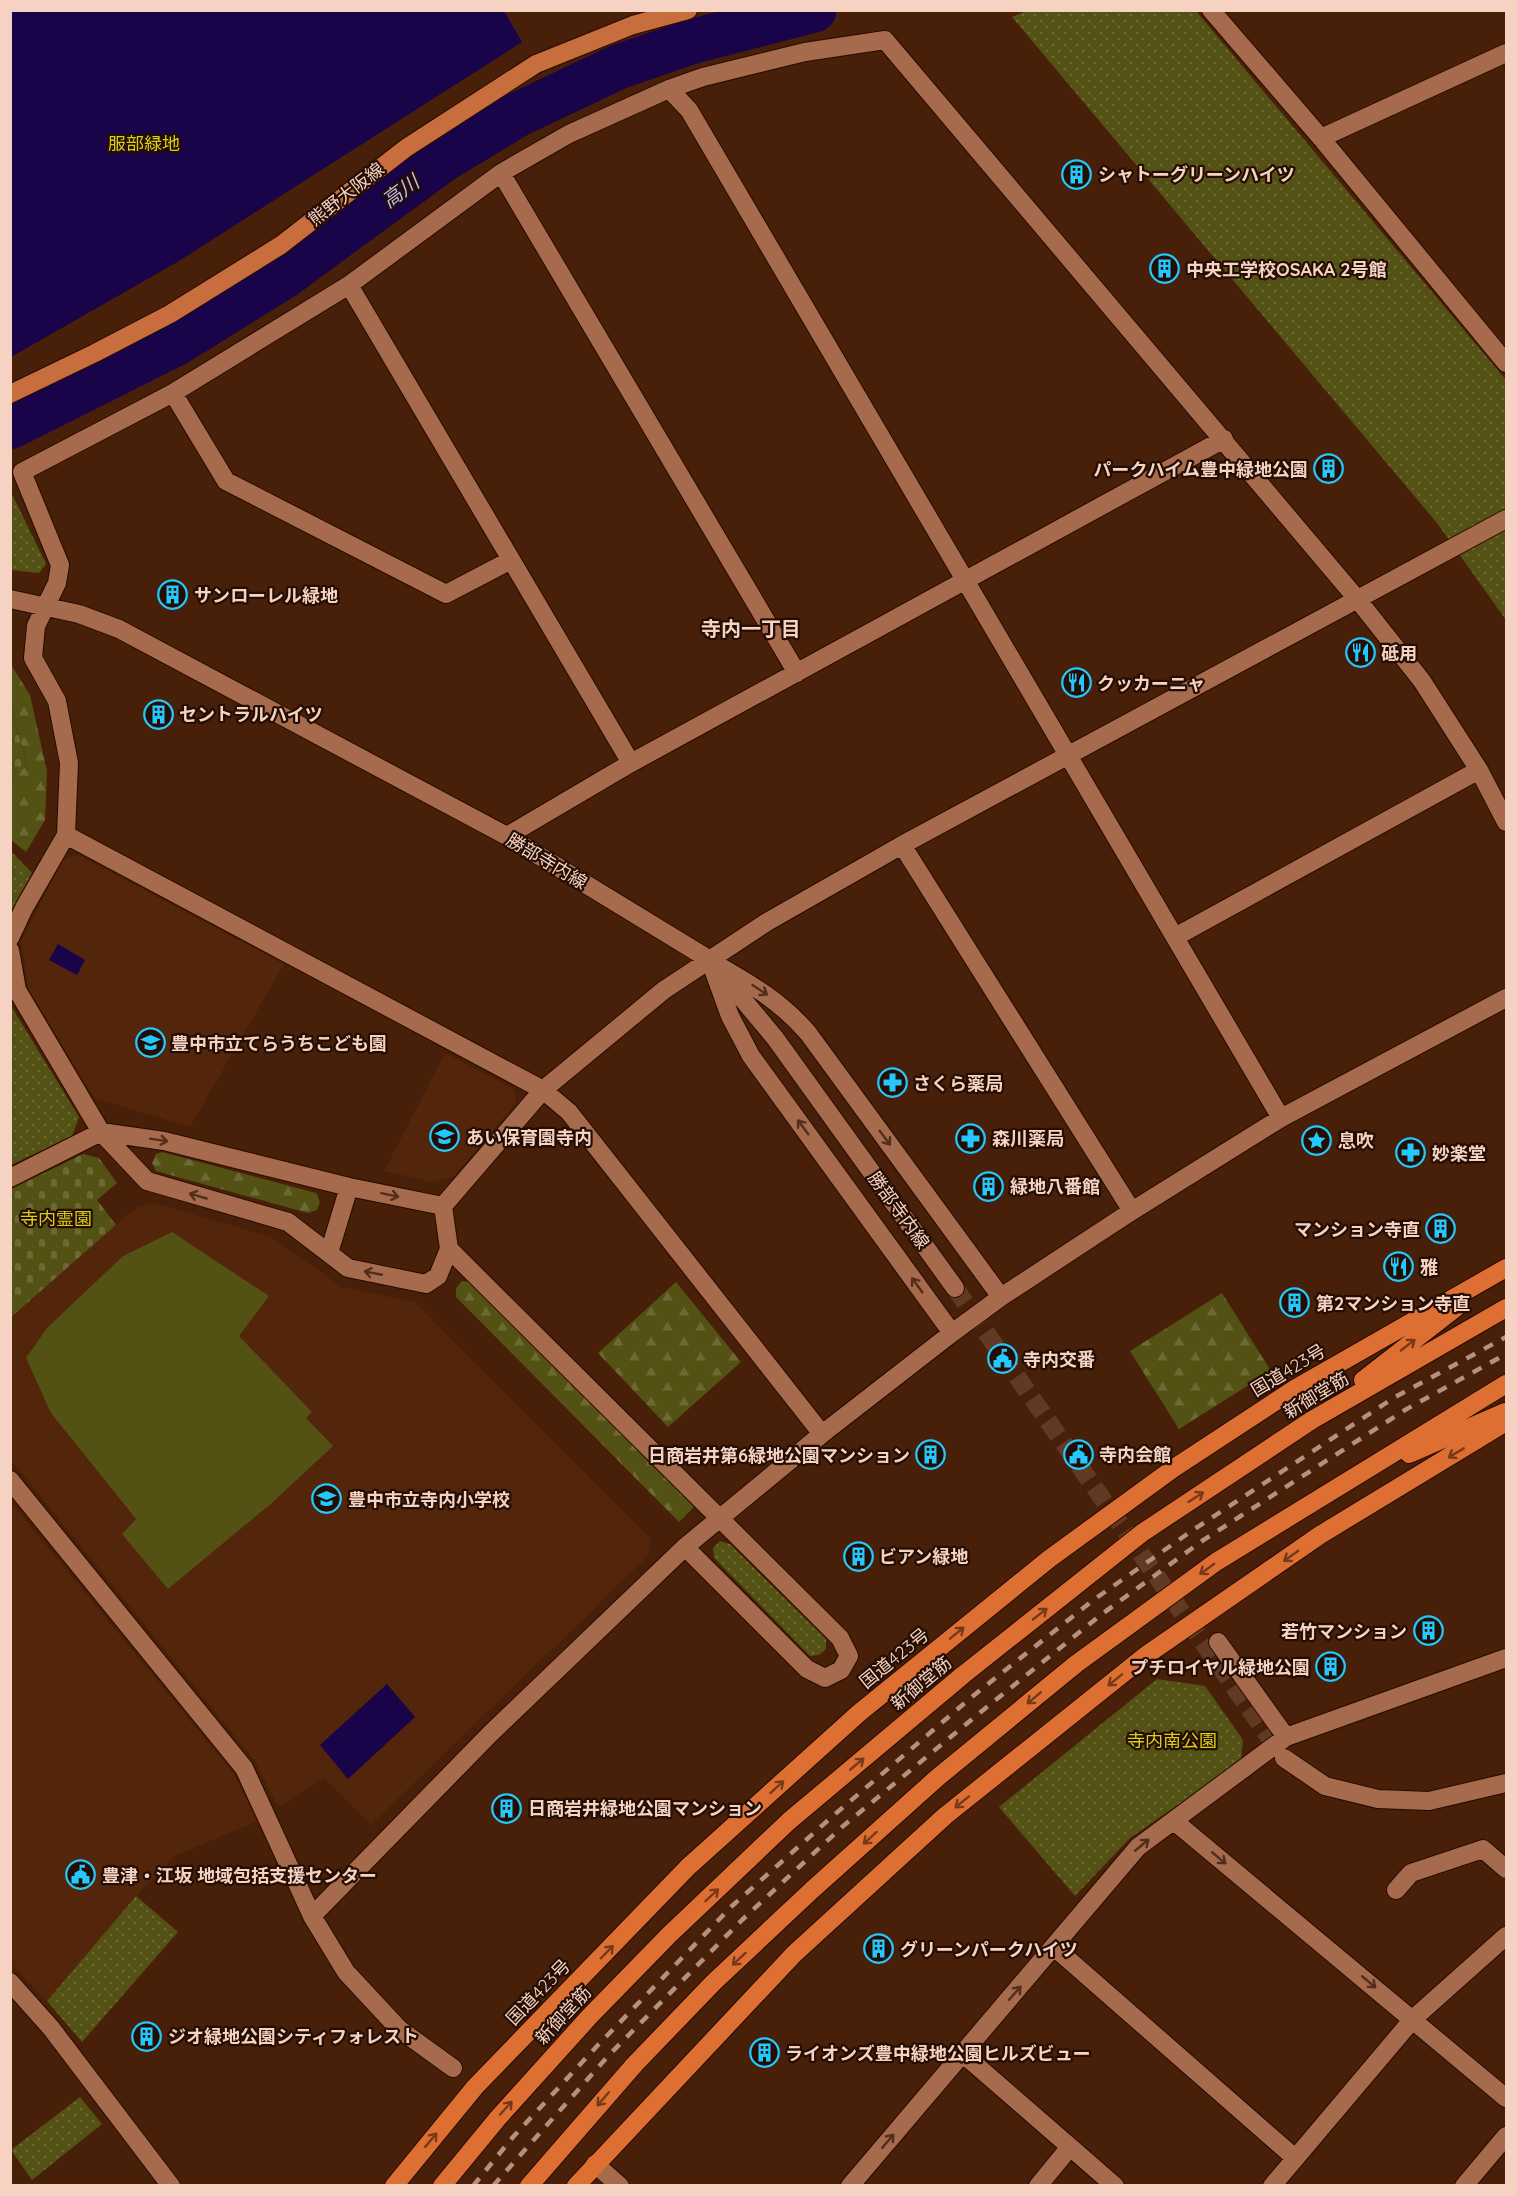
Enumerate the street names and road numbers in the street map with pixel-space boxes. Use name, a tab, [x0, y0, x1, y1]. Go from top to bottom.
street label: 熊野大阪線	[303, 157, 389, 231]
street label: 勝部寺内線	[503, 828, 591, 894]
street label: 勝部寺内線	[863, 1167, 935, 1253]
street label: 国道423号	[1247, 1339, 1329, 1401]
street label: 新御堂筋	[1279, 1367, 1353, 1423]
street label: 国道423号	[855, 1623, 933, 1693]
street label: 新御堂筋	[886, 1651, 956, 1715]
street label: 国道423号	[501, 1954, 575, 2030]
street label: 新御堂筋	[530, 1981, 596, 2049]

